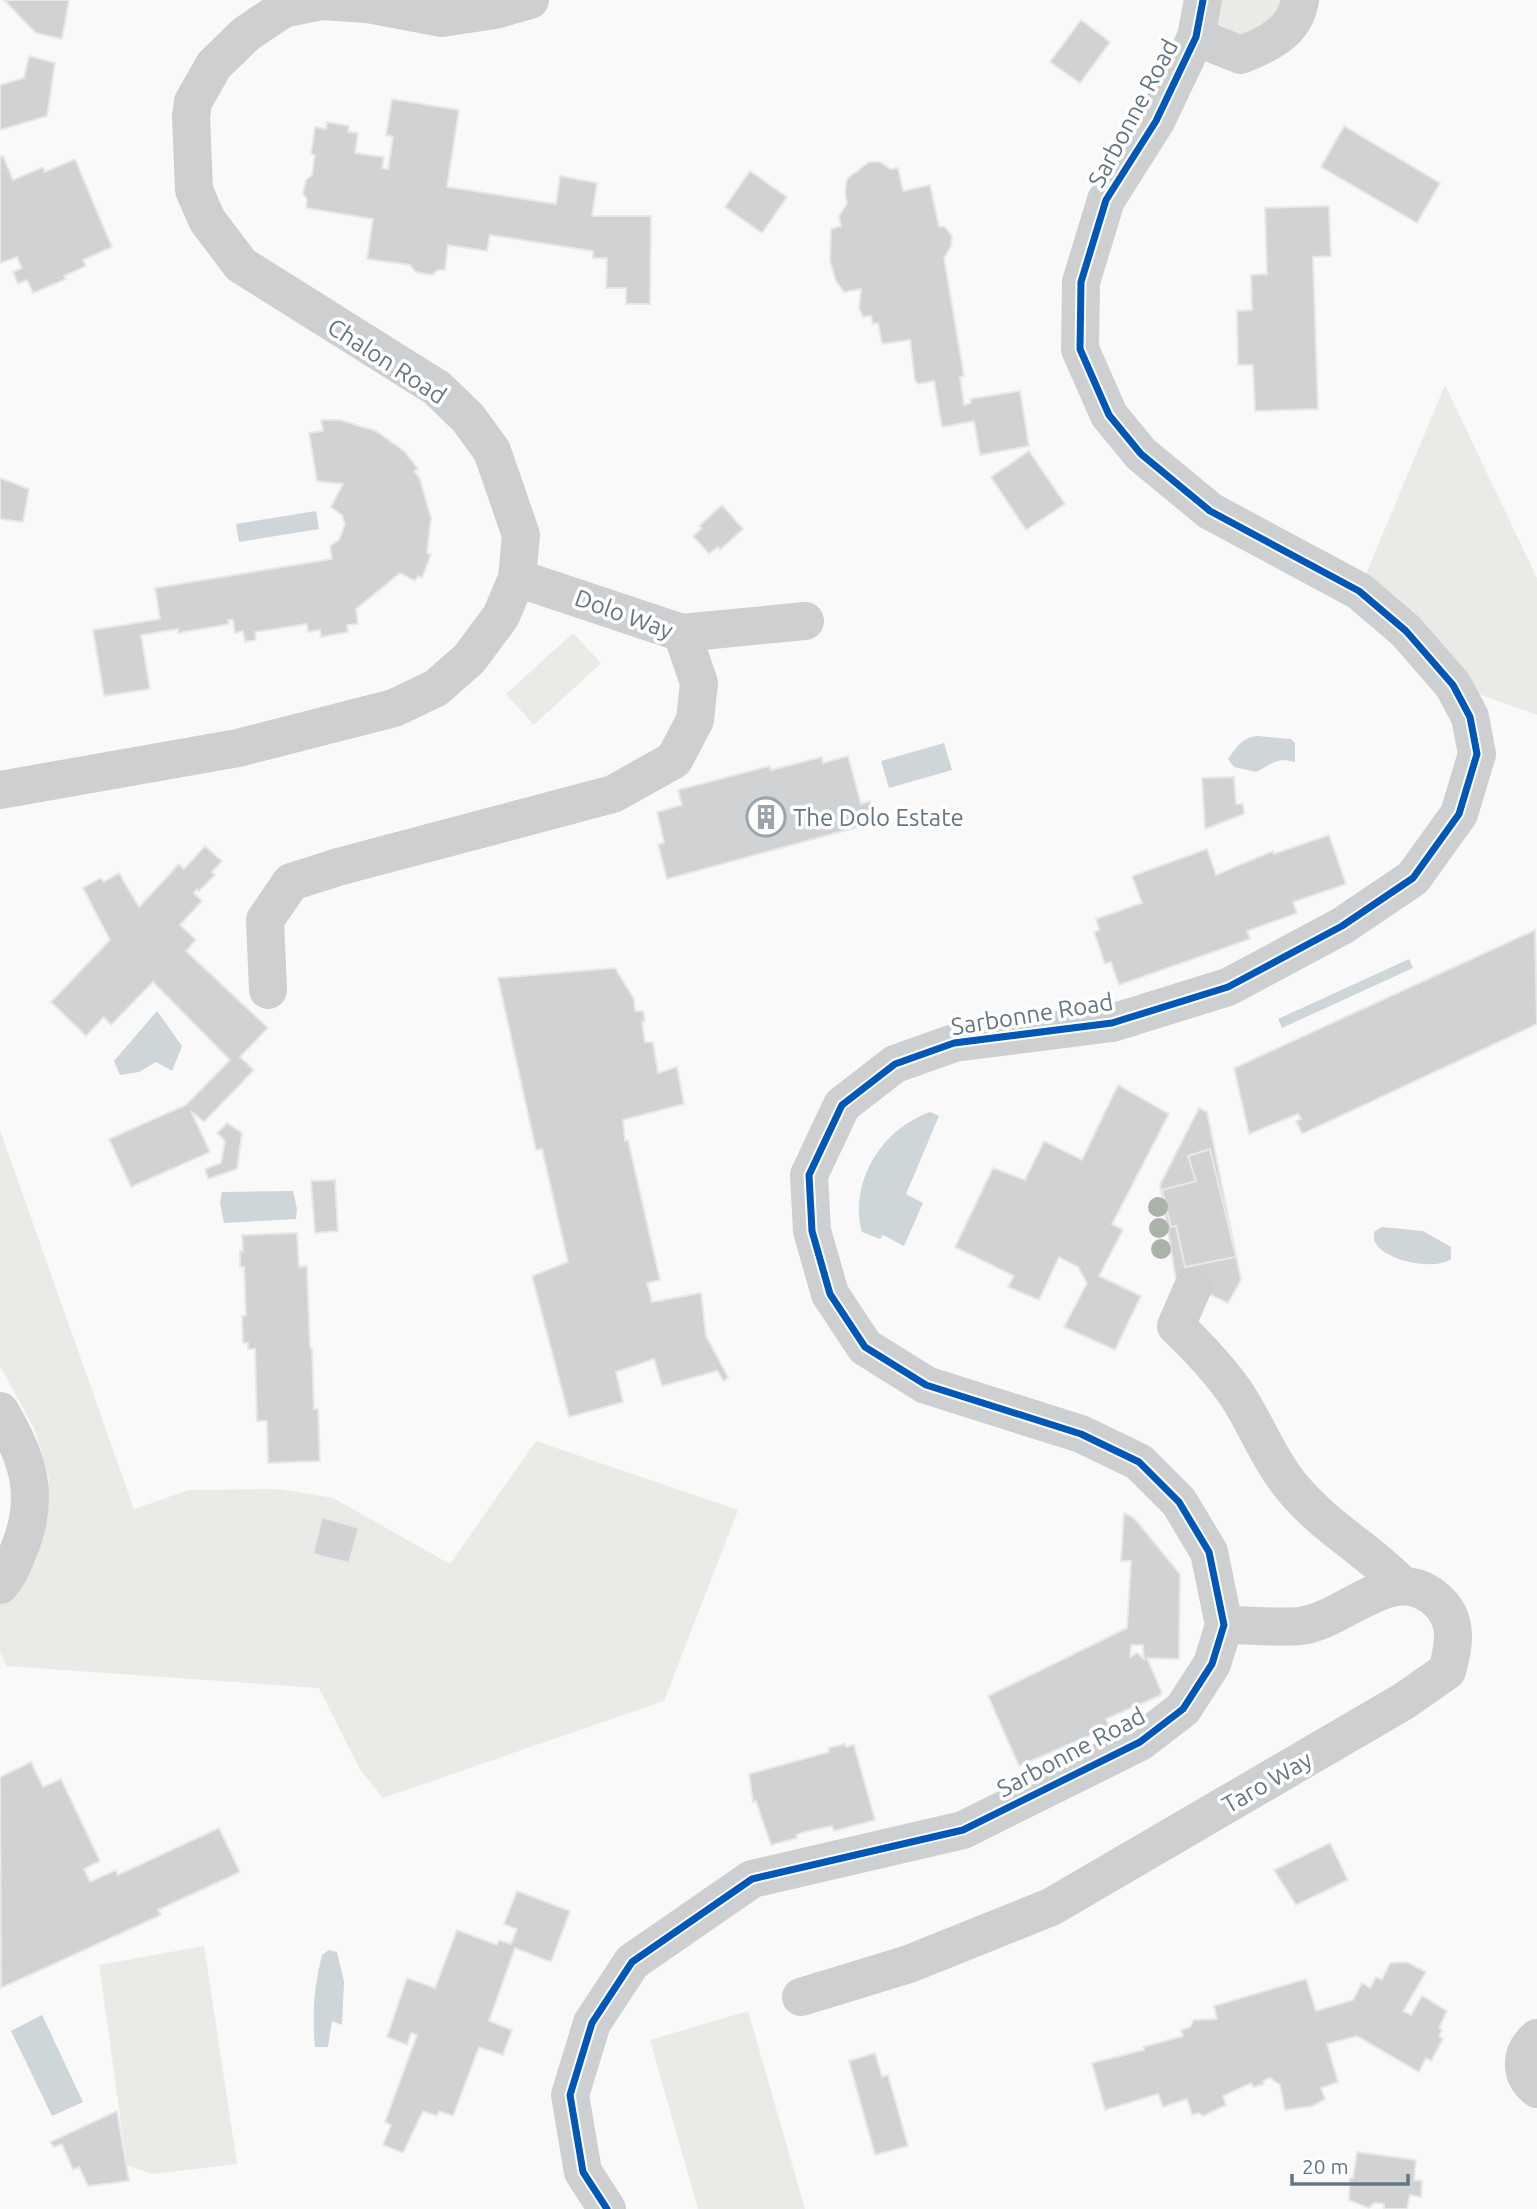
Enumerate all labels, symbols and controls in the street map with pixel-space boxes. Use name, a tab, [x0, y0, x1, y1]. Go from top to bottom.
street label: Sarbonne Road	[1083, 34, 1183, 192]
street label: Chalon Road	[323, 313, 451, 409]
street label: Dolo Way	[571, 584, 677, 644]
building icon: The Dolo Estate	[745, 796, 787, 838]
place label: The Dolo Estate	[793, 804, 964, 831]
street label: Sarbonne Road	[949, 988, 1115, 1040]
street label: Sarbonne Road	[992, 1702, 1150, 1802]
street label: Taro Way	[1217, 1745, 1317, 1818]
scale bar	[1292, 2142, 1408, 2186]
text: 20 m	[1302, 2154, 1349, 2178]

